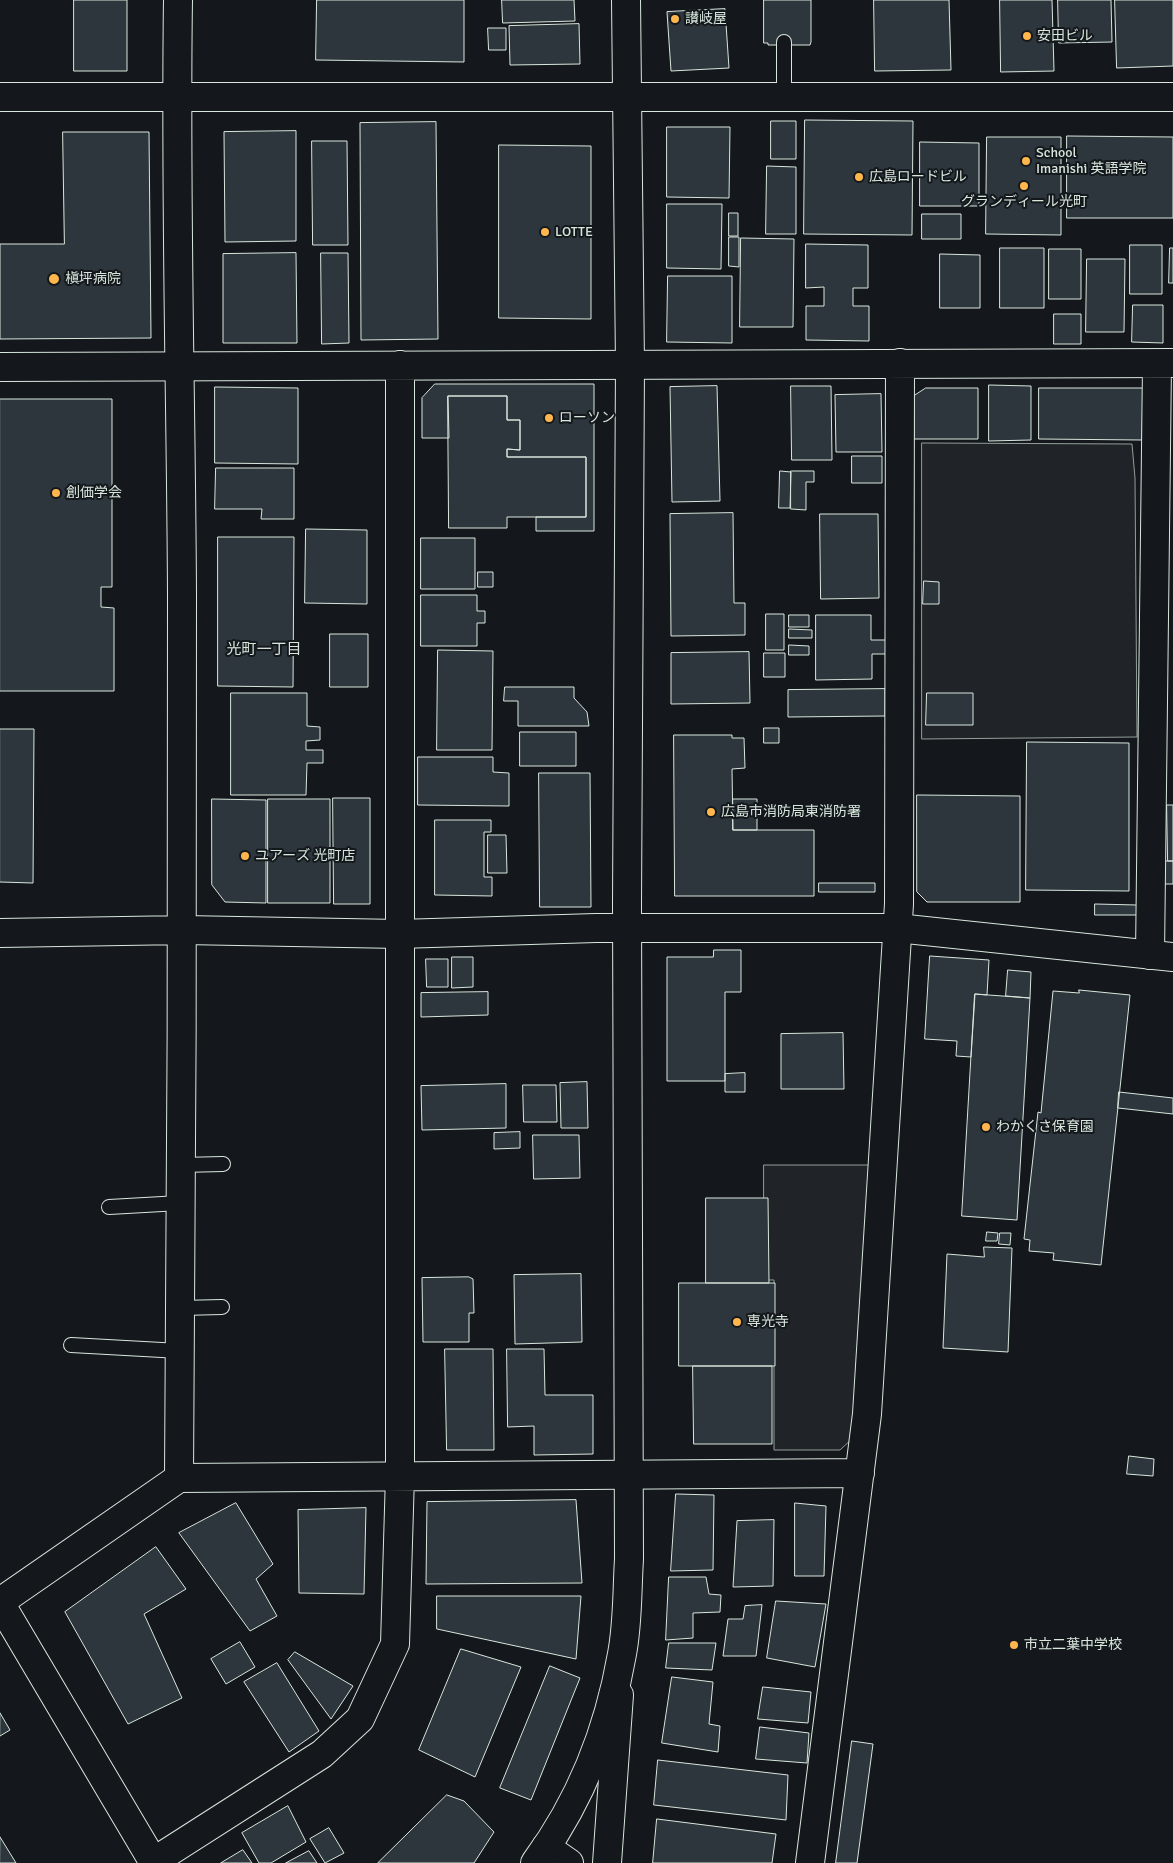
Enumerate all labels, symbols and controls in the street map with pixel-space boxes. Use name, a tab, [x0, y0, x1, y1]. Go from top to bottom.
place label: 讃岐屋	[685, 11, 727, 27]
marker: 讃岐屋	[669, 13, 681, 25]
place label: 安田ビル	[1037, 28, 1093, 44]
marker: 安田ビル	[1021, 30, 1033, 42]
place label: School Imanishi 英語学院	[1036, 145, 1146, 178]
marker: School Imanishi 英語学院	[1020, 155, 1032, 167]
place label: 広島ロードビル	[869, 169, 967, 185]
marker: 広島ロードビル	[853, 171, 865, 183]
marker: グランディール光町	[1018, 180, 1030, 192]
place label: グランディール光町	[961, 194, 1087, 210]
place label: LOTTE	[555, 224, 593, 240]
marker: LOTTE	[539, 226, 551, 238]
place label: 槇坪病院	[65, 271, 121, 287]
marker: 槇坪病院	[47, 272, 61, 286]
place label: ローソン	[559, 410, 615, 426]
marker: ローソン	[543, 412, 555, 424]
place label: 創価学会	[66, 485, 122, 501]
marker: 創価学会	[50, 487, 62, 499]
district label: 光町一丁目	[227, 641, 301, 659]
place label: 広島市消防局東消防署	[721, 804, 861, 820]
marker: 広島市消防局東消防署	[705, 806, 717, 818]
place label: ユアーズ 光町店	[255, 848, 355, 864]
marker: ユアーズ 光町店	[239, 850, 251, 862]
place label: わかくさ保育園	[996, 1119, 1094, 1135]
marker: わかくさ保育園	[980, 1121, 992, 1133]
place label: 専光寺	[747, 1314, 789, 1330]
marker: 専光寺	[731, 1316, 743, 1328]
place label: 市立二葉中学校	[1024, 1637, 1122, 1653]
marker: 市立二葉中学校	[1008, 1639, 1020, 1651]

